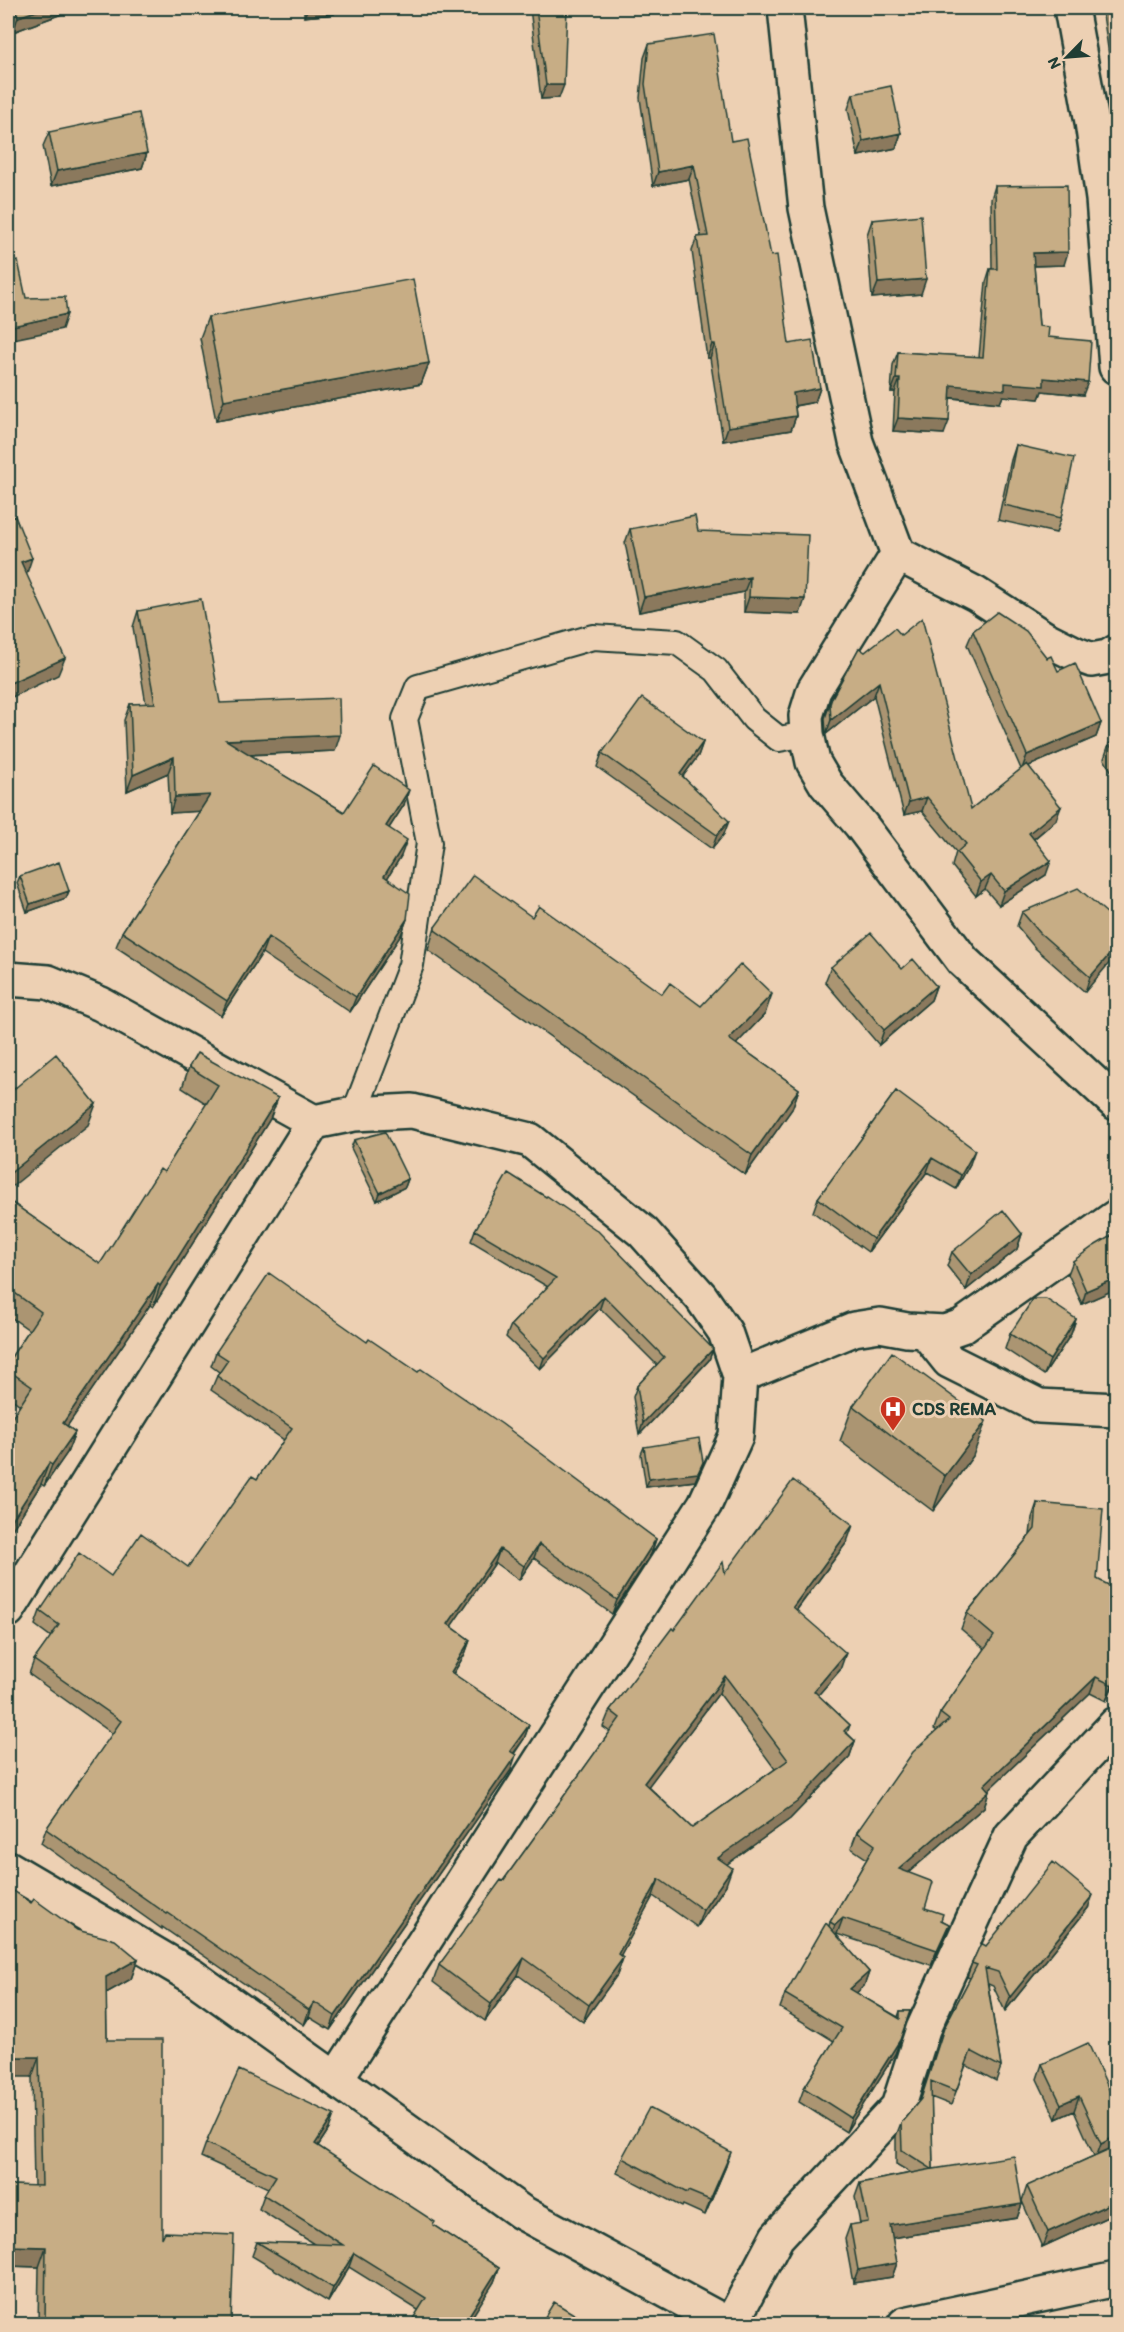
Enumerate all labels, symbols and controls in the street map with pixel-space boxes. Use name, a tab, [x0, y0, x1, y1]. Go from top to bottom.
north arrow	[1037, 27, 1097, 87]
text: N	[1043, 54, 1065, 72]
hospital icon: CDS REMA	[878, 1394, 908, 1432]
place label: CDS REMA	[912, 1398, 996, 1420]

